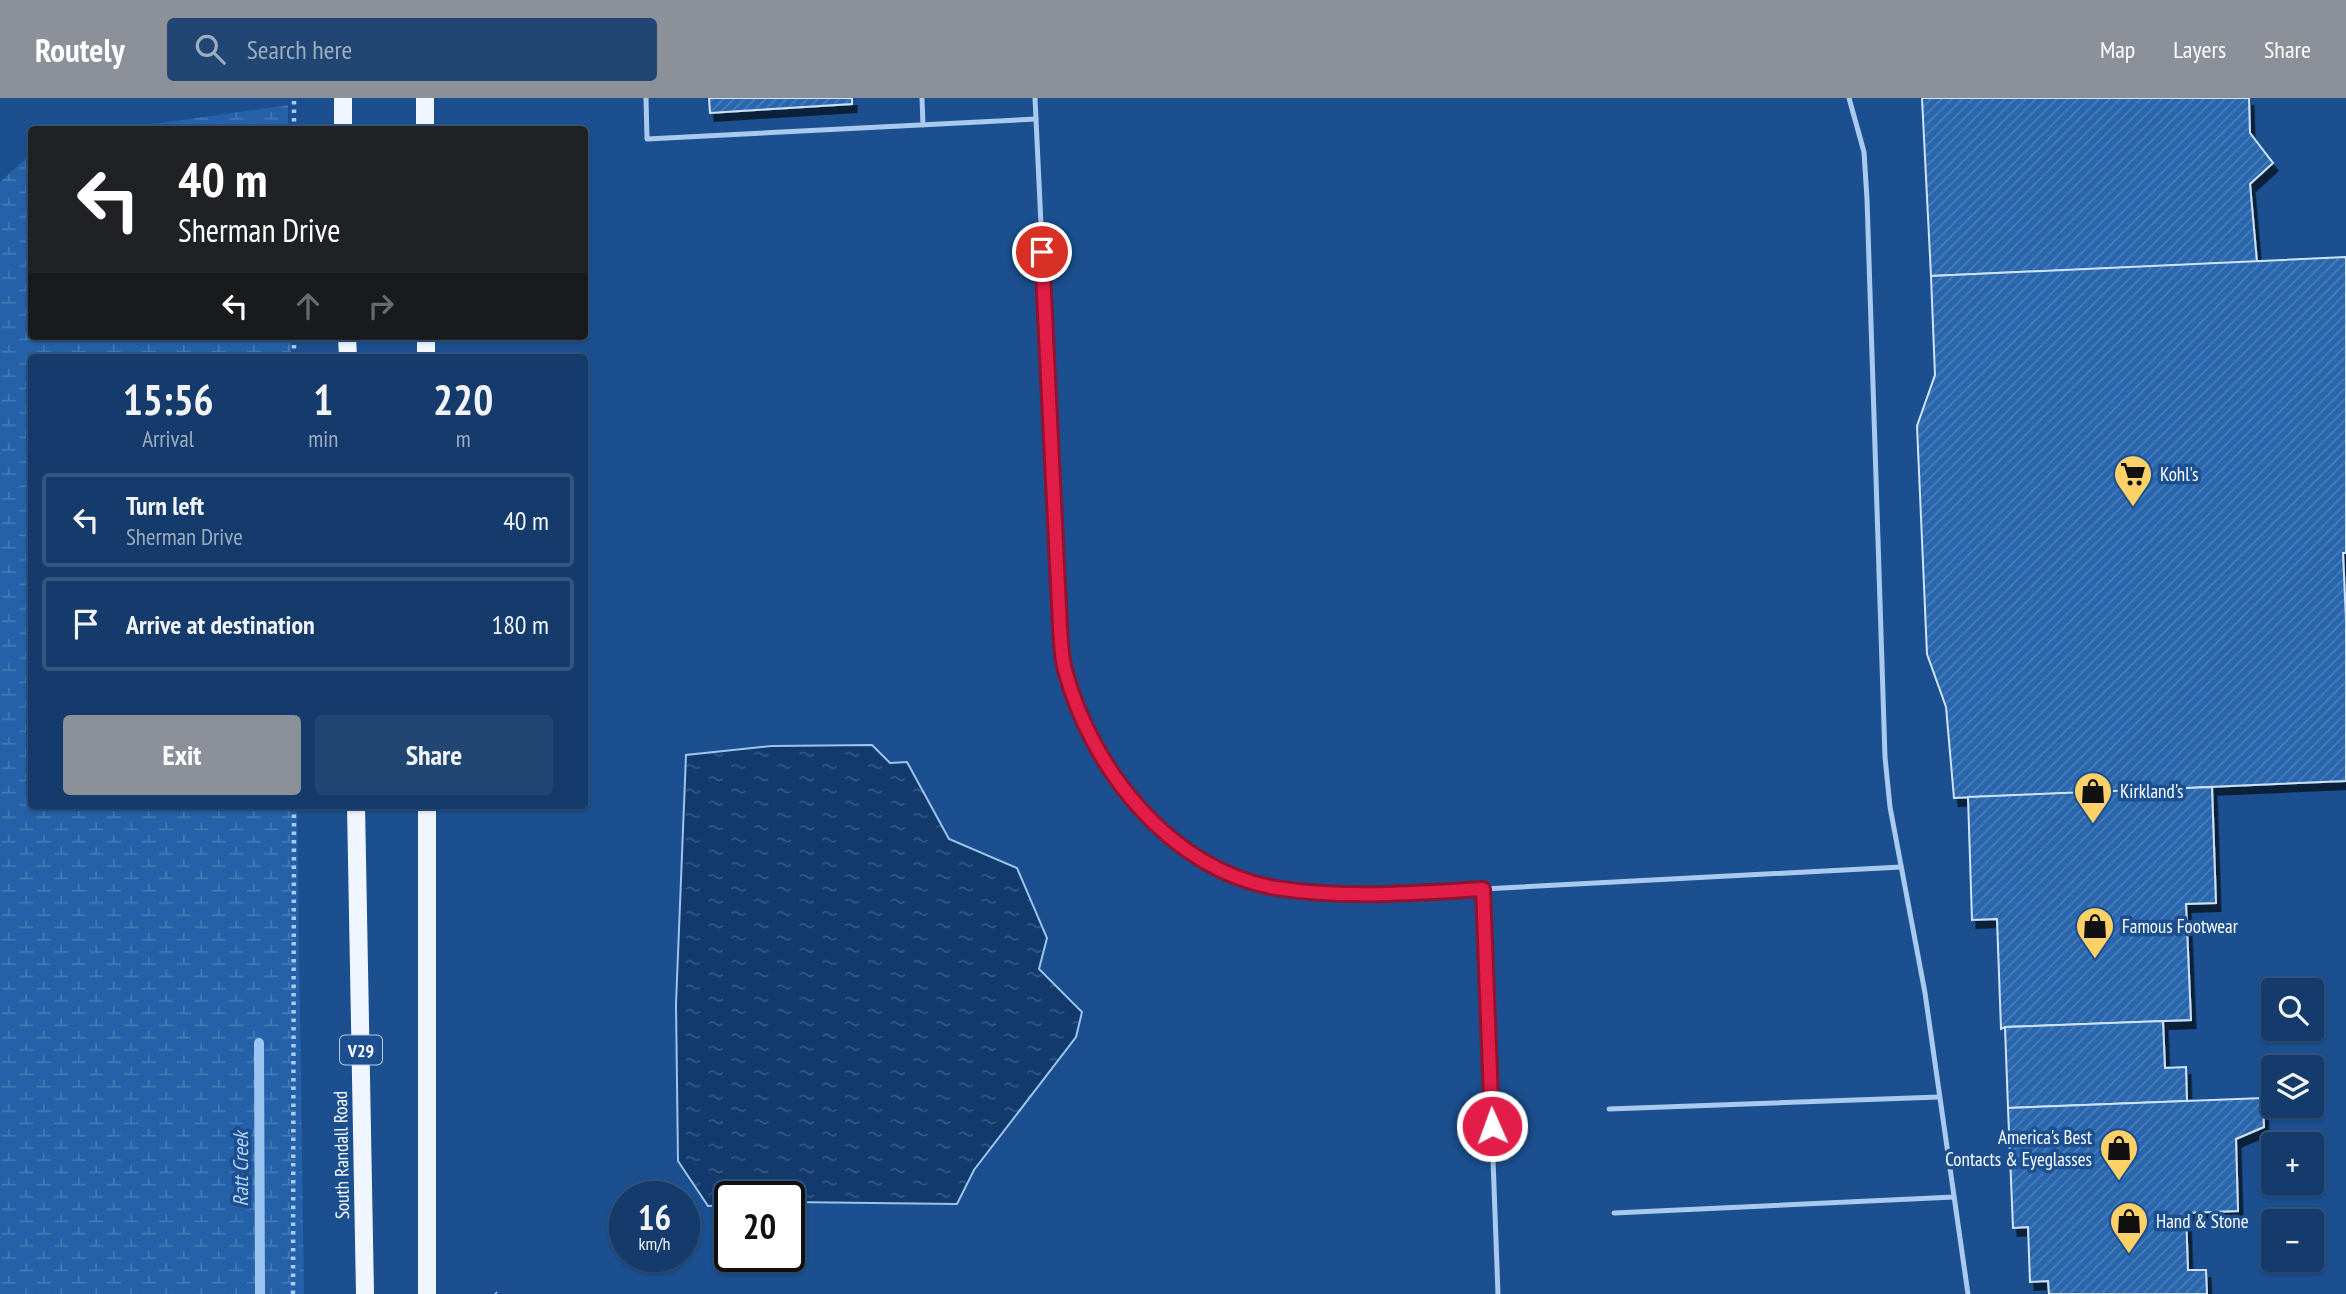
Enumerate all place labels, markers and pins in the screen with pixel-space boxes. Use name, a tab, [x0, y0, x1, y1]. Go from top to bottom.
pin	[1012, 222, 1072, 282]
supermarket icon: Kohl's	[2112, 453, 2154, 508]
place label: Kohl's	[2160, 462, 2199, 486]
shop icon: Kirkland's	[2072, 770, 2114, 825]
place label: Kirkland's	[2120, 779, 2184, 803]
shop icon: Famous Footwear	[2074, 905, 2116, 960]
place label: Famous Footwear	[2122, 914, 2239, 938]
place label: America's Best Contacts & Eyeglasses	[1945, 1125, 2093, 1171]
shop icon: America's Best Contacts & Eyeglasses	[2098, 1127, 2140, 1182]
shop icon: Hand & Stone	[2108, 1200, 2150, 1255]
place label: Hand & Stone	[2156, 1209, 2249, 1233]

